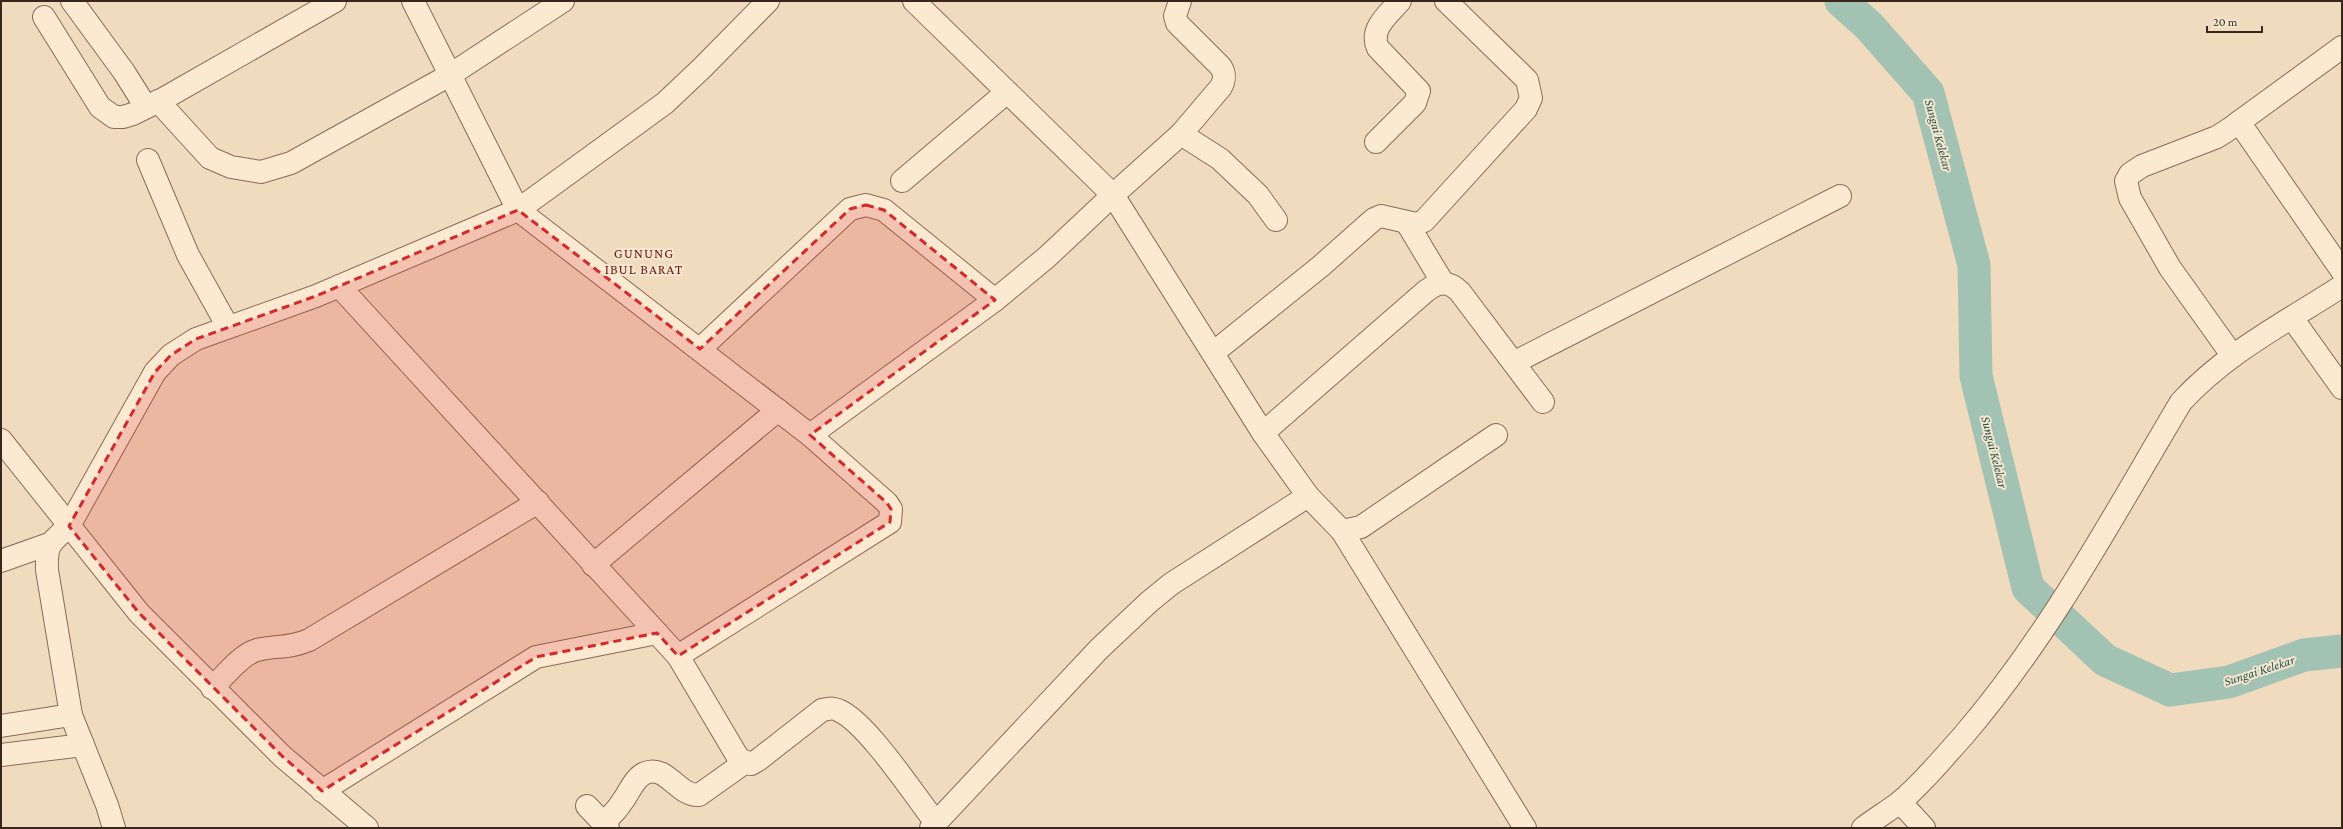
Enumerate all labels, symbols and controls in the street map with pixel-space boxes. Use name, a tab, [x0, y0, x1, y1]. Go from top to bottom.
scale bar	[2207, 8, 2262, 34]
text: 20 m	[2213, 15, 2238, 29]
water label: Sungai Kelekar	[1922, 98, 1955, 173]
district label: GUNUNG IBUL BARAT	[605, 245, 683, 277]
water label: Sungai Kelekar	[1978, 415, 2011, 490]
water label: Sungai Kelekar	[2222, 652, 2297, 689]

